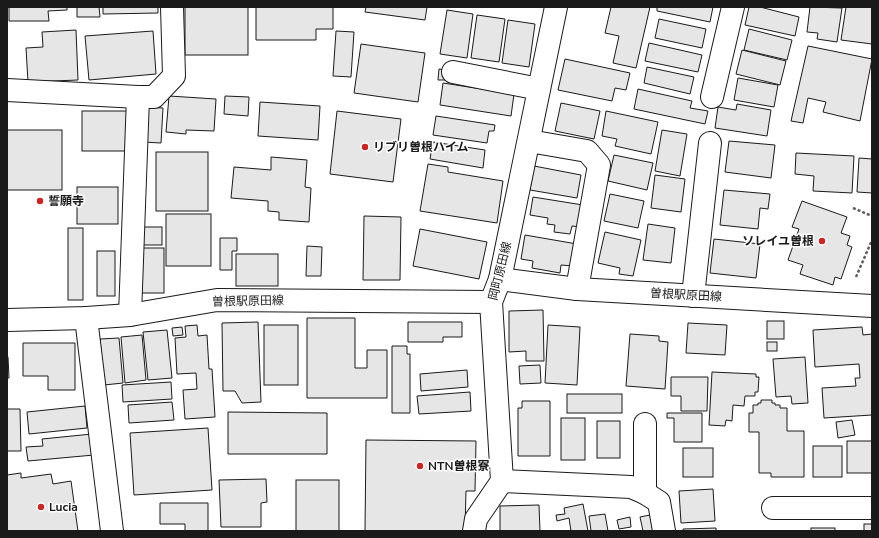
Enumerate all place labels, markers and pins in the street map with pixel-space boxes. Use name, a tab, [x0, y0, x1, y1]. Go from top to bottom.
place label: リブリ曽根ハイム	[373, 139, 469, 155]
marker: リブリ曽根ハイム	[360, 142, 370, 152]
place label: 誓願寺	[48, 193, 84, 209]
marker: 誓願寺	[35, 196, 45, 206]
place label: ソレイユ曽根	[742, 233, 814, 249]
marker: ソレイユ曽根	[817, 236, 827, 246]
place label: NTN曽根寮	[428, 458, 489, 474]
marker: NTN曽根寮	[415, 461, 425, 471]
place label: Lucia	[49, 499, 78, 515]
marker: Lucia	[36, 502, 46, 512]

